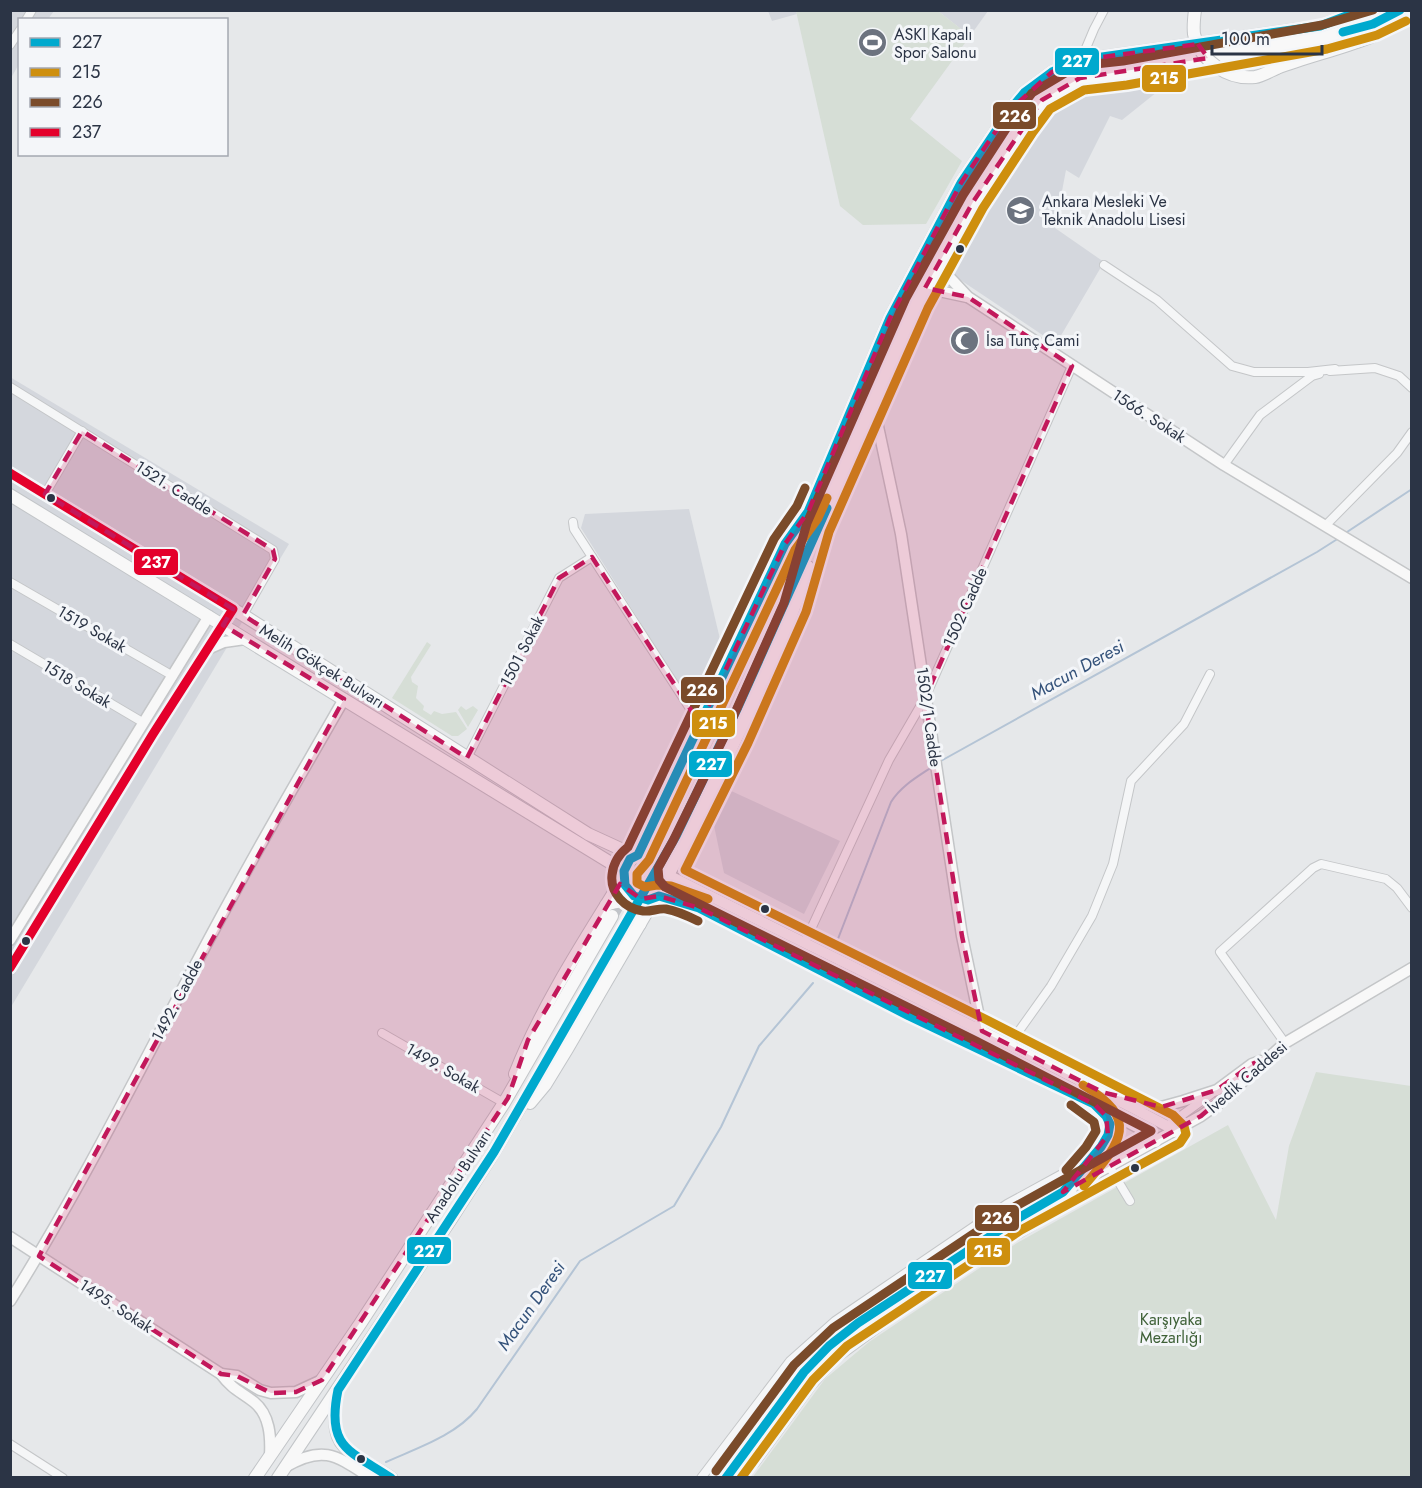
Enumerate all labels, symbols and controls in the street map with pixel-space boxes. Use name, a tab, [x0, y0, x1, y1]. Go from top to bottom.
legend	[18, 18, 228, 156]
scale bar	[1212, 18, 1322, 56]
place label: ASKI Kapalı Spor Salonu	[894, 23, 977, 64]
text: 100 m	[1221, 26, 1270, 52]
sports icon: ASKI Kapalı Spor Salonu	[857, 27, 889, 59]
text: 227	[72, 29, 102, 55]
line badge: 227	[1054, 47, 1100, 76]
text: 227	[1062, 50, 1093, 73]
text: 215	[72, 59, 101, 85]
line badge: 215	[1141, 64, 1187, 93]
text: 215	[1150, 67, 1178, 90]
text: 226	[72, 89, 103, 115]
line badge: 226	[992, 101, 1037, 130]
text: 226	[999, 105, 1031, 128]
text: 237	[72, 119, 102, 145]
place label: Ankara Mesleki Ve Teknik Anadolu Lisesi	[1042, 190, 1186, 231]
school or university icon: Ankara Mesleki Ve Teknik Anadolu Lisesi	[1005, 194, 1037, 226]
unlabelled marker	[954, 243, 966, 255]
mosque icon: İsa Tunç Cami	[949, 324, 981, 356]
place label: İsa Tunç Cami	[986, 329, 1080, 352]
street label: 1566. Sokak	[1108, 384, 1191, 449]
street label: 1521. Cadde	[131, 455, 217, 521]
unlabelled marker	[45, 492, 57, 504]
line badge: 237	[133, 548, 179, 576]
text: 237	[141, 551, 171, 574]
street label: 1502 Cadde	[937, 564, 993, 650]
street label: 1519 Sokak	[53, 600, 132, 659]
street label: 1501 Sokak	[494, 611, 550, 691]
street label: Melih Gökçek Bulvarı	[255, 618, 389, 714]
water label: Macun Deresi	[1025, 633, 1129, 706]
street label: 1518 Sokak	[38, 655, 116, 714]
street label: 1502/1 Cadde	[911, 666, 947, 768]
line badge: 226	[680, 676, 725, 704]
text: 226	[686, 679, 718, 702]
line badge: 215	[691, 709, 736, 738]
text: 215	[699, 712, 727, 735]
line badge: 227	[688, 750, 733, 778]
text: 227	[696, 753, 727, 776]
unlabelled marker	[759, 903, 771, 915]
unlabelled marker	[20, 935, 32, 947]
street label: 1492. Cadde	[146, 955, 208, 1045]
street label: İvedik Caddesi	[1202, 1036, 1292, 1118]
street label: 1499. Sokak	[401, 1037, 485, 1099]
street label: Anadolu Bulvarı	[419, 1125, 497, 1227]
unlabelled marker	[1129, 1162, 1141, 1174]
line badge: 226	[974, 1204, 1020, 1232]
text: 226	[981, 1207, 1013, 1230]
line badge: 227	[406, 1236, 452, 1265]
line badge: 215	[966, 1237, 1011, 1266]
text: 227	[414, 1240, 445, 1263]
text: 215	[974, 1240, 1002, 1263]
water label: Macun Deresi	[491, 1256, 572, 1356]
line badge: 227	[907, 1261, 953, 1290]
text: 227	[915, 1265, 946, 1288]
street label: 1495. Sokak	[75, 1274, 158, 1339]
park label: Karşıyaka Mezarlığı	[1140, 1308, 1202, 1349]
unlabelled marker	[355, 1453, 367, 1465]

